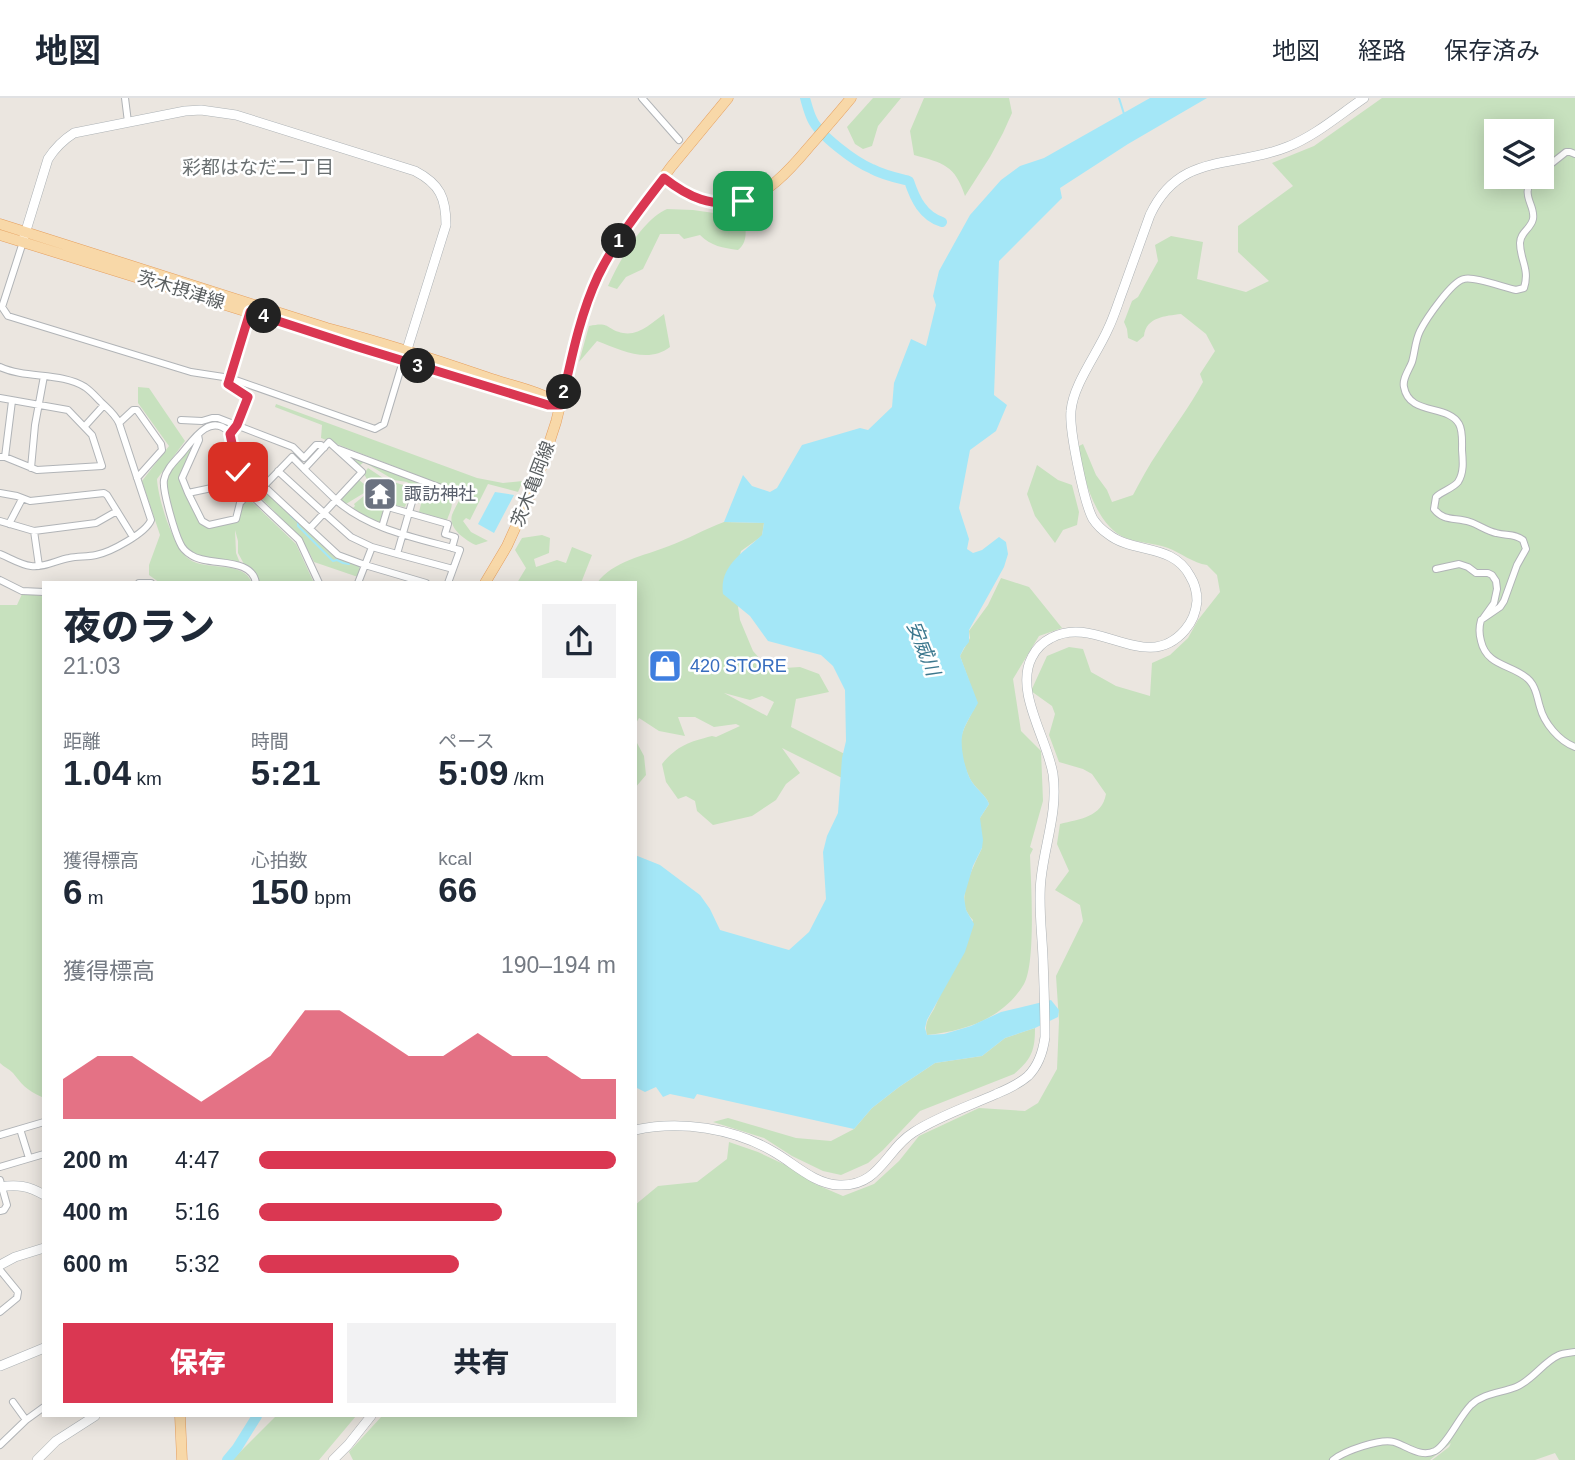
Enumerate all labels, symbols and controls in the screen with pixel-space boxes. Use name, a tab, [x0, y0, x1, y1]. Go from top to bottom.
text: 地図	[35, 32, 101, 69]
text: 地図	[1272, 37, 1320, 64]
text: 経路	[1358, 37, 1406, 64]
text: 保存済み	[1444, 37, 1540, 64]
map controls	[1484, 119, 1554, 189]
button: layers	[1484, 119, 1554, 189]
district label: 彩都はなだ二丁目	[182, 157, 334, 178]
pin	[713, 171, 773, 231]
icon: arrive	[724, 182, 762, 220]
pin: 1	[602, 223, 636, 258]
text: 1	[613, 230, 624, 251]
street label: 茨木摂津線	[135, 267, 227, 313]
pin: 4	[246, 298, 282, 333]
text: 4	[258, 305, 269, 326]
pin: 3	[400, 348, 436, 384]
text: 3	[412, 355, 423, 376]
pin: 2	[546, 374, 582, 410]
text: 2	[558, 381, 569, 402]
street label: 茨木亀岡線	[508, 438, 558, 530]
pin	[208, 442, 268, 502]
icon: check	[219, 453, 257, 491]
temple icon: 諏訪神社	[361, 475, 399, 513]
place label: 諏訪神社	[404, 484, 476, 504]
button: share	[542, 604, 616, 678]
text: 夜のラン	[63, 606, 215, 648]
water label: 安威川	[903, 618, 945, 680]
shop icon: 420 STORE	[646, 647, 684, 685]
text: 21:03	[63, 653, 121, 679]
place label: 420 STORE	[690, 656, 787, 676]
text: 距離	[63, 731, 101, 752]
text: 時間	[251, 731, 289, 752]
text: ペース	[438, 731, 494, 752]
text: 1.04	[63, 753, 131, 792]
text: 5:21	[251, 753, 321, 792]
text: 5:09	[438, 753, 508, 792]
text: km	[131, 768, 162, 789]
text: /km	[508, 768, 544, 789]
text: kcal	[438, 848, 472, 869]
text: 獲得標高	[63, 850, 139, 871]
text: 心拍数	[251, 850, 308, 871]
text: 66	[438, 870, 477, 909]
text: 6	[63, 872, 82, 911]
text: 150	[251, 872, 309, 911]
text: m	[82, 887, 104, 908]
text: bpm	[309, 887, 351, 908]
text: 190–194 m	[501, 952, 616, 978]
text: 獲得標高	[63, 958, 155, 984]
text: 200 m	[63, 1147, 128, 1173]
text: 4:47	[175, 1147, 220, 1173]
text: 400 m	[63, 1199, 128, 1225]
text: 5:16	[175, 1199, 220, 1225]
text: 600 m	[63, 1251, 128, 1277]
text: 5:32	[175, 1251, 220, 1277]
button: 保存	[63, 1323, 333, 1403]
button: 共有	[347, 1323, 616, 1403]

